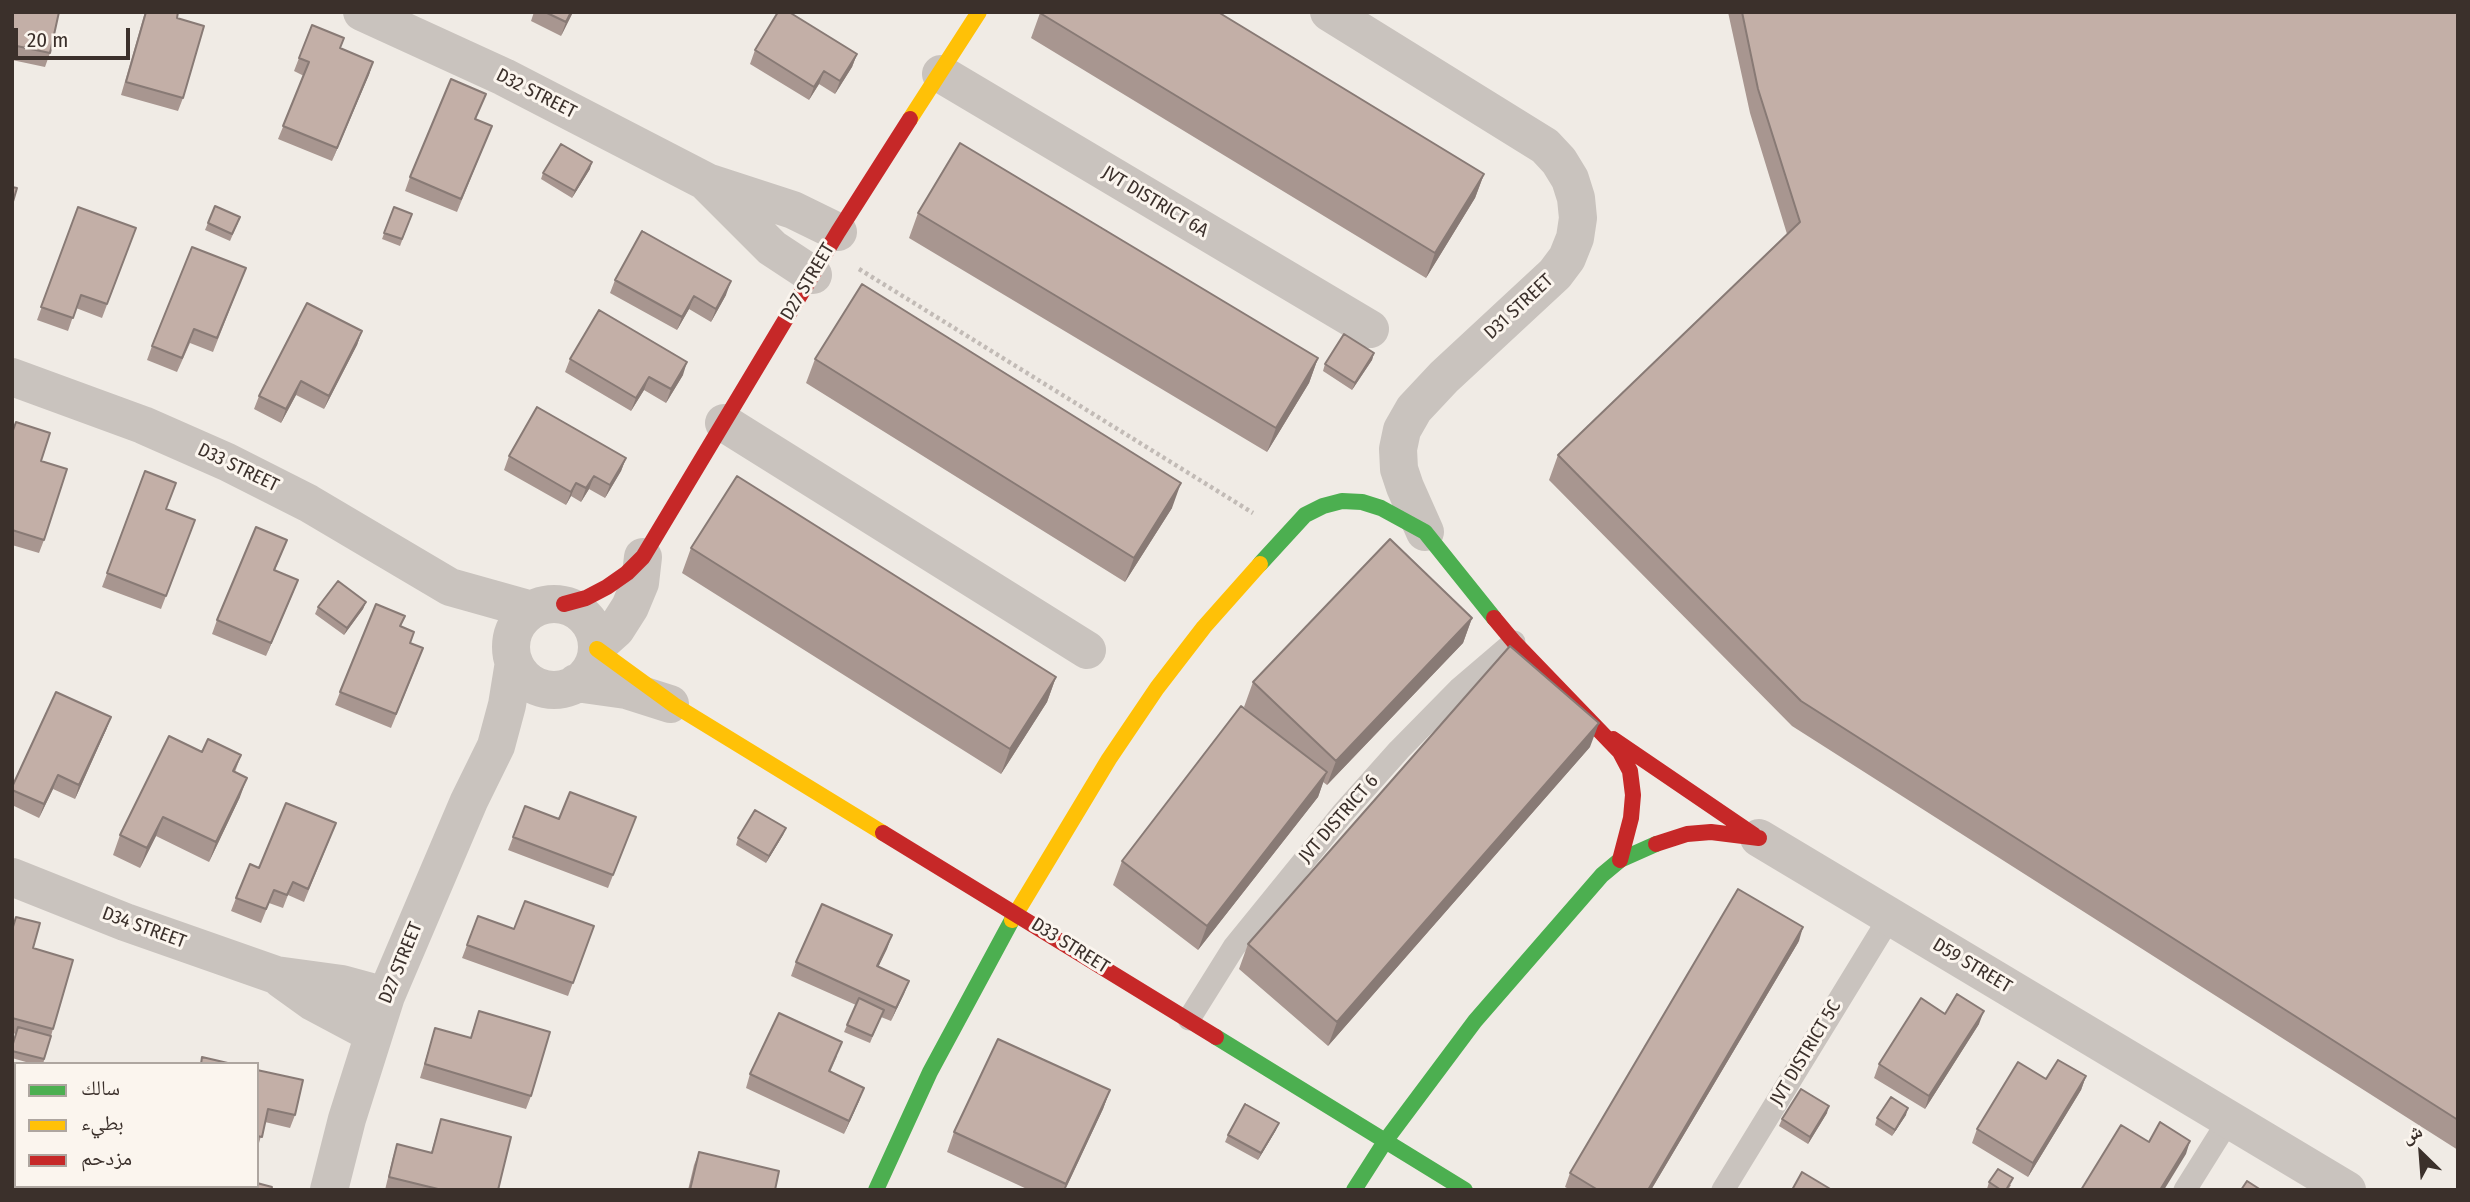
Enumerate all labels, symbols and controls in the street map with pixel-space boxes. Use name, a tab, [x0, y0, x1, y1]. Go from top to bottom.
scale bar	[18, 14, 133, 58]
text: 20 m	[27, 27, 68, 53]
street label: D32 STREET	[492, 64, 580, 124]
street label: JVT DISTRICT 6A	[1098, 161, 1212, 243]
street label: D27 STREET	[776, 239, 840, 325]
street label: D31 STREET	[1480, 270, 1558, 344]
street label: D33 STREET	[194, 439, 282, 497]
street label: JVT DISTRICT 6	[1295, 770, 1383, 868]
street label: D34 STREET	[99, 902, 189, 954]
street label: D33 STREET	[1027, 913, 1113, 979]
street label: D27 STREET	[374, 919, 428, 1007]
street label: D59 STREET	[1928, 934, 2016, 998]
street label: JVT DISTRICT 5C	[1766, 996, 1846, 1110]
legend	[14, 1062, 259, 1188]
text: سالك	[81, 1075, 120, 1101]
text: بطيء	[81, 1110, 124, 1136]
north arrow	[2386, 1118, 2456, 1188]
text: ش	[2398, 1119, 2426, 1148]
text: مزدحم	[81, 1145, 132, 1171]

